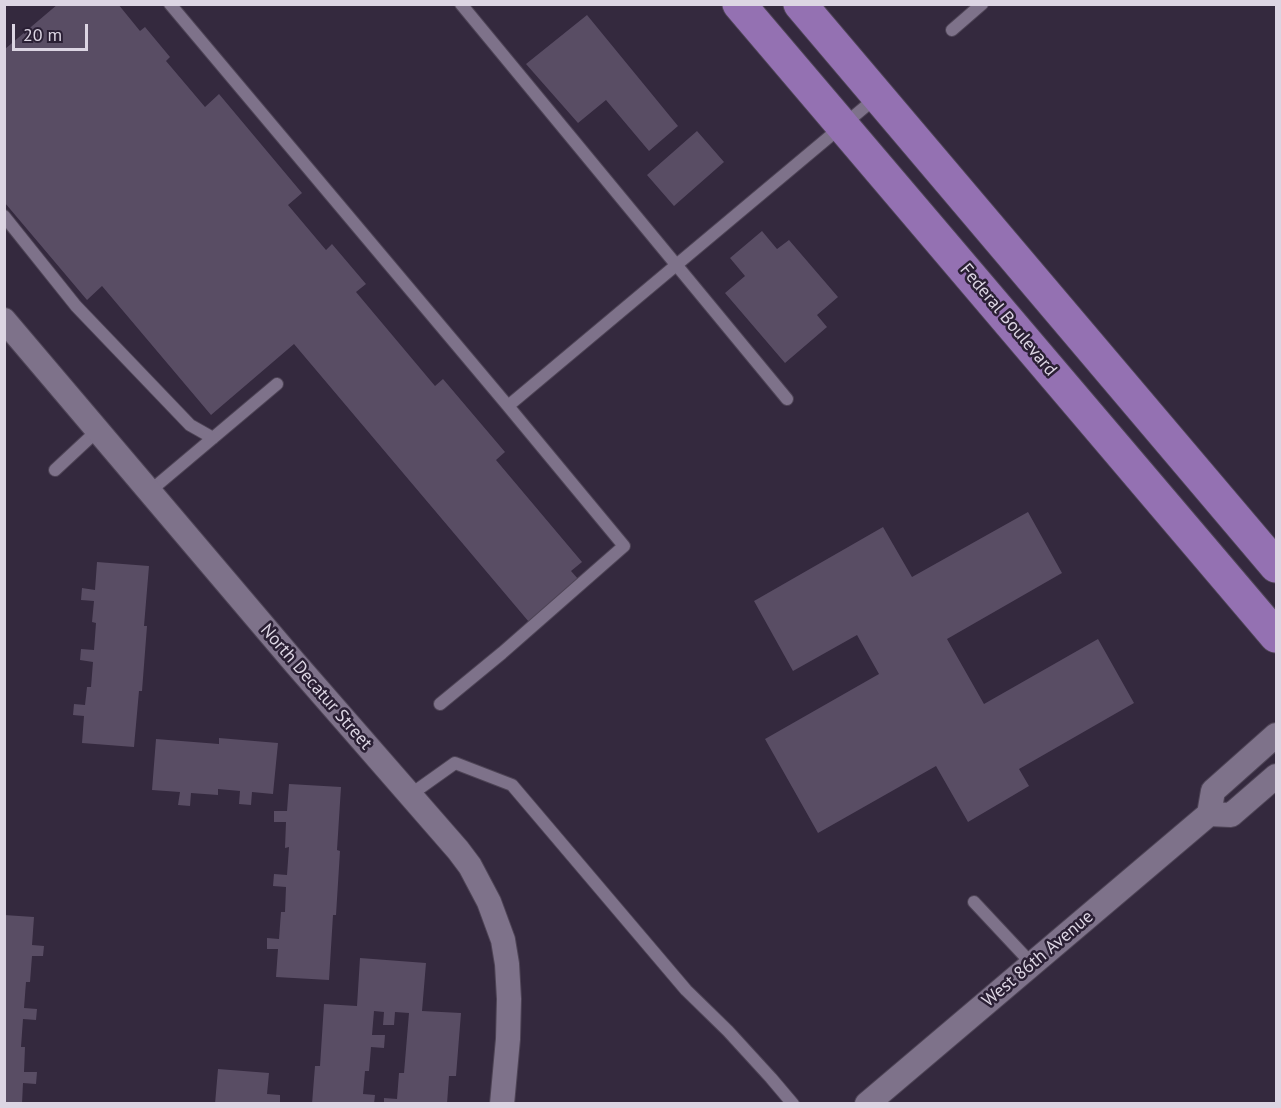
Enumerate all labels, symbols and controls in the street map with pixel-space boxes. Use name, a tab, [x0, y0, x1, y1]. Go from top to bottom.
scale bar	[15, 12, 92, 50]
text: 20 m	[23, 23, 62, 46]
street label: Federal Boulevard	[955, 260, 1061, 380]
street label: North Decatur Street	[255, 620, 377, 754]
street label: West 86th Avenue	[978, 906, 1098, 1012]

